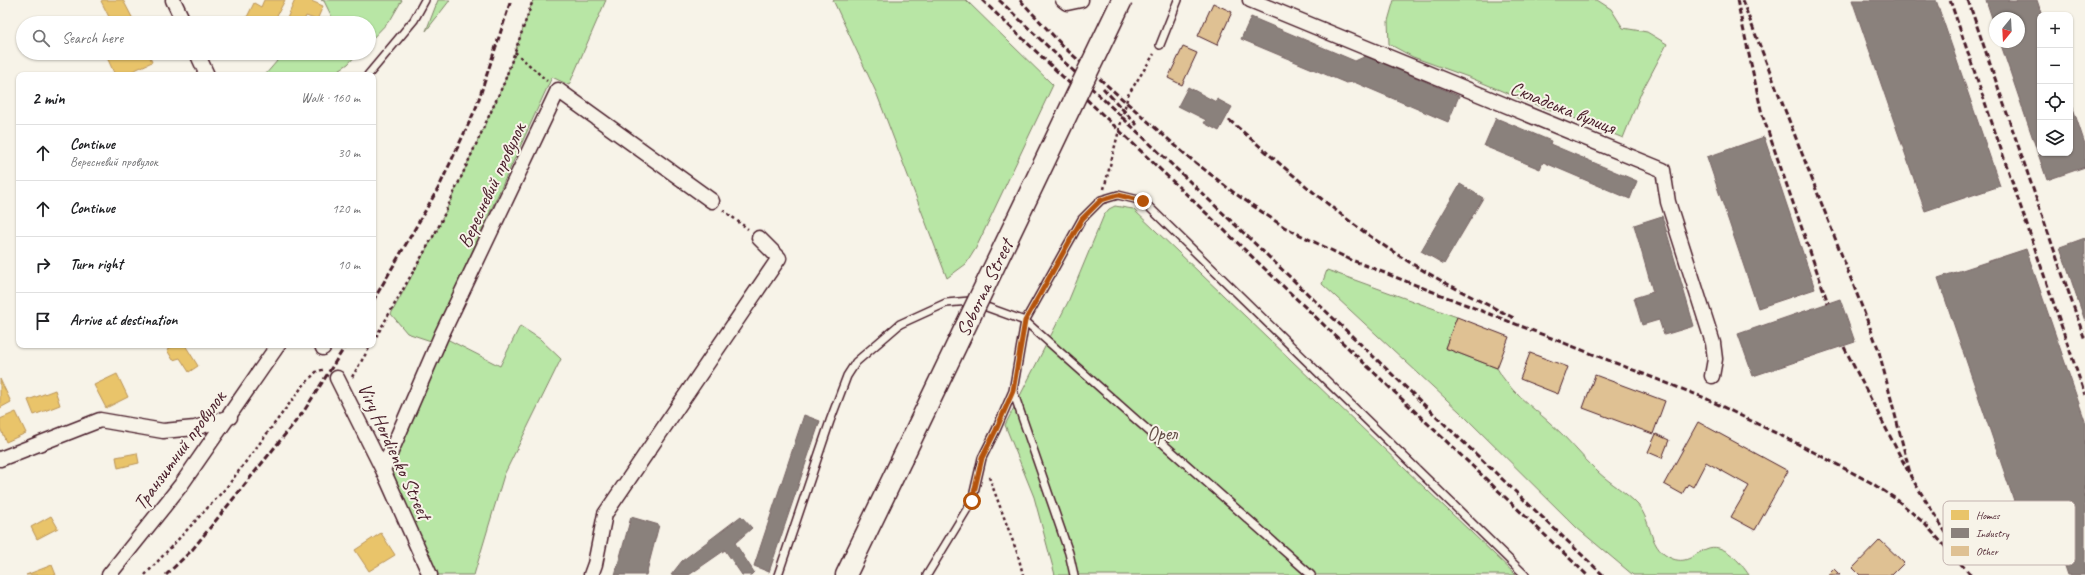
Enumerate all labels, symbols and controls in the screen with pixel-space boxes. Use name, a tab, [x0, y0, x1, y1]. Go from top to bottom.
north arrow	[1989, 12, 2025, 48]
map controls	[2037, 12, 2073, 156]
button: +	[2037, 12, 2073, 48]
search box	[16, 16, 376, 60]
icon: search	[30, 27, 52, 49]
text: Search here	[62, 29, 123, 48]
button: −	[2037, 48, 2073, 84]
street label: Складська вулиця	[1507, 75, 1621, 141]
button: locate	[2037, 84, 2073, 120]
text: 2 min	[32, 88, 65, 109]
text: Walk · 160 m	[301, 90, 360, 106]
street label: Вересневий провулок	[452, 117, 532, 252]
button: layers	[2037, 120, 2073, 156]
text: Continue	[70, 135, 115, 154]
icon: ahead	[32, 142, 54, 164]
text: 30 m	[338, 145, 360, 161]
text: Вересневий провулок	[70, 154, 158, 170]
route end	[1134, 192, 1152, 210]
icon: ahead	[32, 198, 54, 220]
text: Continue	[70, 199, 115, 218]
text: 120 m	[332, 201, 360, 217]
street label: Soborna Street	[950, 232, 1020, 341]
icon: right	[32, 254, 54, 276]
text: Turn right	[70, 255, 123, 274]
text: 10 m	[338, 257, 360, 273]
icon: arrive	[32, 310, 54, 332]
text: Arrive at destination	[70, 311, 177, 330]
street label: Viry Hordienko Street	[352, 379, 439, 527]
street label: Транзитний провулок	[128, 384, 232, 515]
park label: Орел	[1147, 421, 1179, 446]
route start	[963, 492, 981, 510]
legend	[1943, 501, 2075, 565]
text: Homes	[1976, 508, 2001, 522]
text: Industry	[1976, 526, 2010, 540]
text: Other	[1976, 544, 1999, 558]

